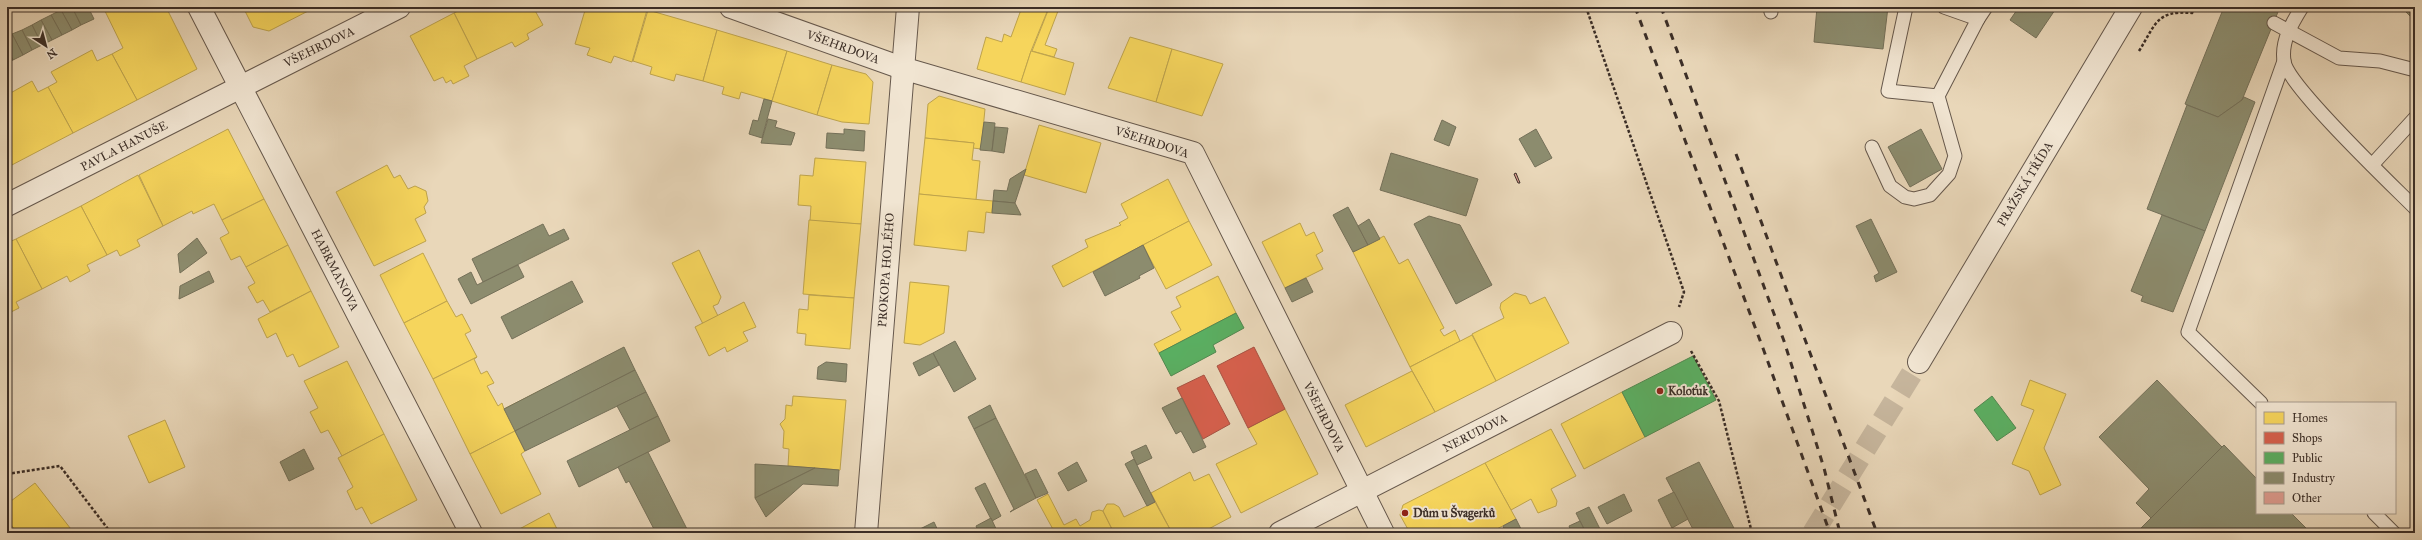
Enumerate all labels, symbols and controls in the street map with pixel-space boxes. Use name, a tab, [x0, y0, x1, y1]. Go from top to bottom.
street label: VŠEHRDOVA	[280, 22, 357, 71]
street label: VŠEHRDOVA	[804, 25, 882, 67]
north arrow	[26, 26, 66, 66]
text: N	[43, 46, 59, 62]
street label: PAVLA HANUŠE	[77, 116, 170, 174]
street label: VŠEHRDOVA	[1112, 121, 1191, 160]
street label: PRAŽSKÁ TŘÍDA	[1993, 138, 2056, 229]
street label: PROKOPA HOLÉHO	[873, 212, 897, 328]
street label: HABRMANOVA	[308, 227, 362, 313]
street label: VŠEHRDOVA	[1300, 378, 1349, 454]
place label: Koloťuk	[1668, 384, 1708, 398]
marker: Koloťuk	[1655, 386, 1665, 396]
legend	[2256, 402, 2396, 514]
street label: NERUDOVA	[1441, 411, 1509, 455]
text: Homes	[2292, 411, 2328, 425]
text: Shops	[2292, 431, 2322, 445]
text: Public	[2292, 451, 2323, 465]
text: Industry	[2292, 471, 2335, 485]
text: Other	[2292, 491, 2322, 505]
place label: Dům u Švagerků	[1413, 504, 1496, 521]
marker: Dům u Švagerků	[1400, 508, 1410, 518]

